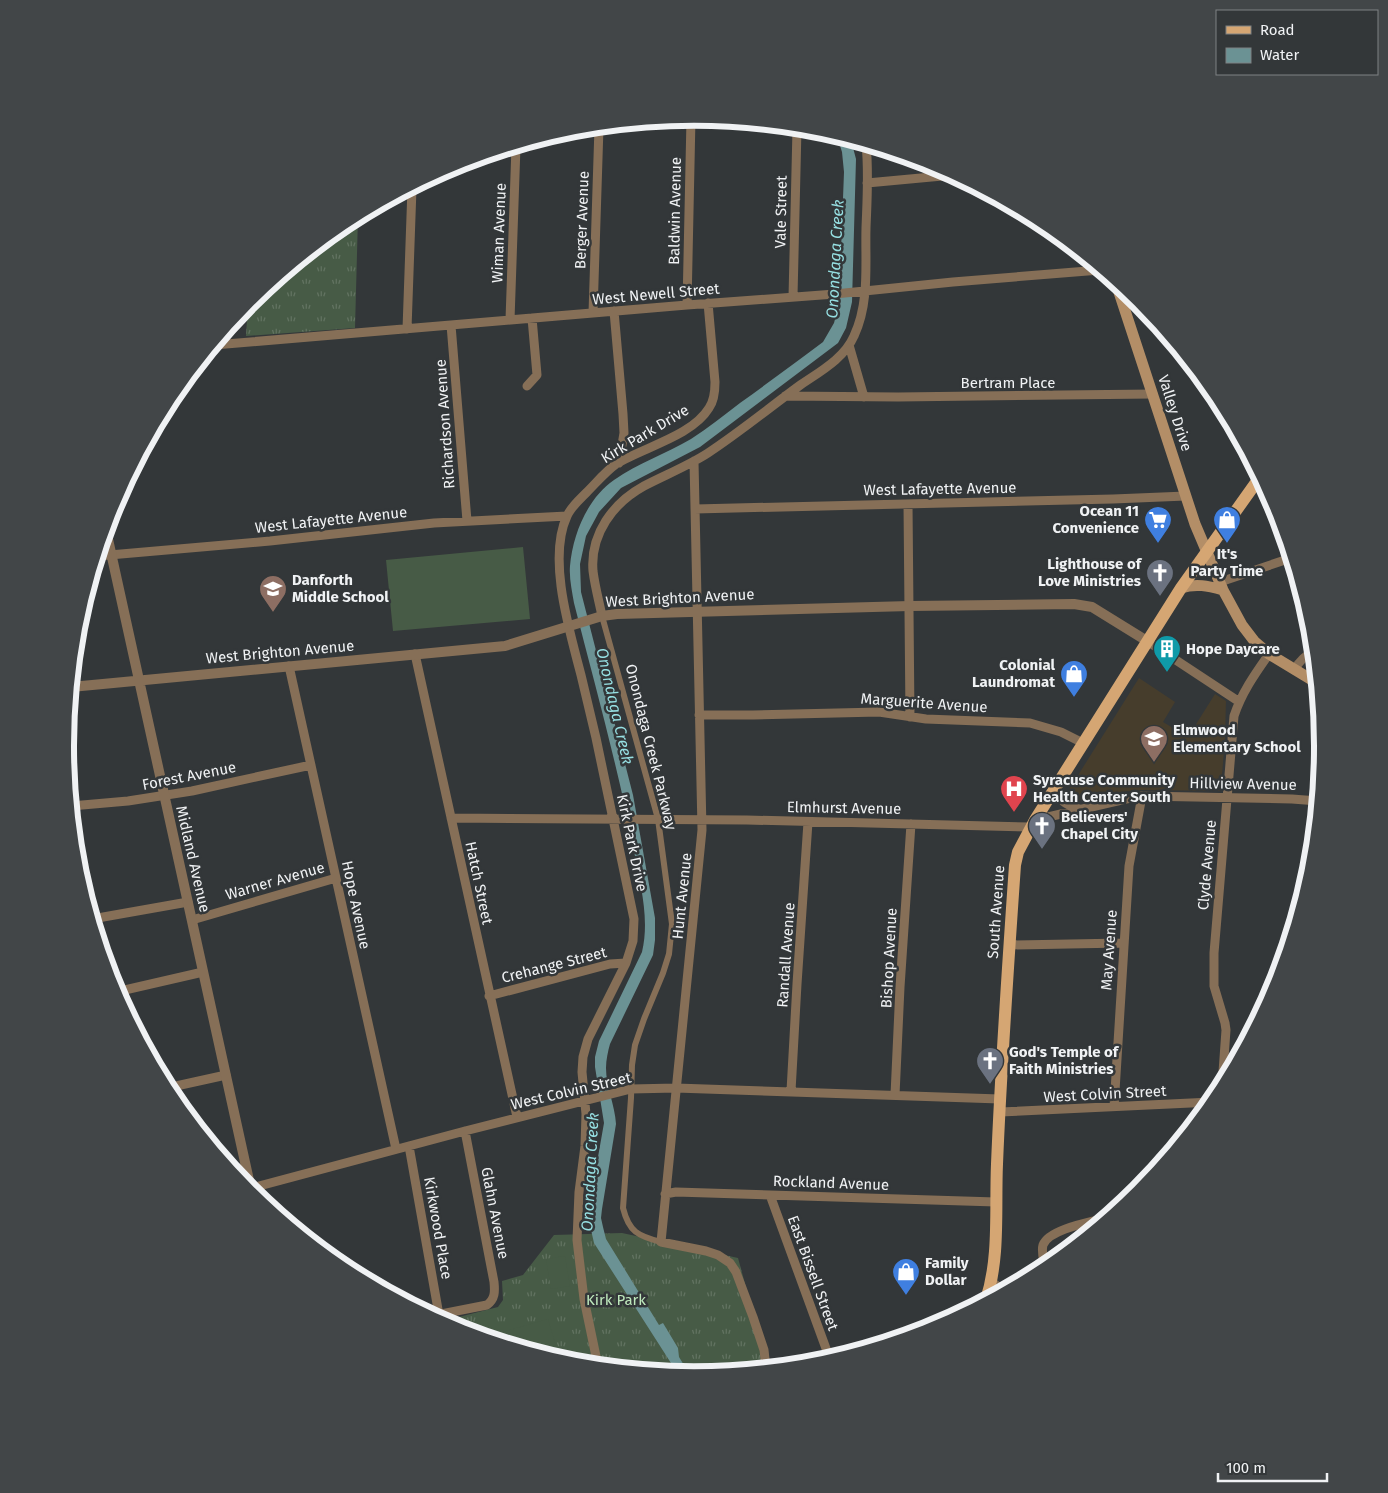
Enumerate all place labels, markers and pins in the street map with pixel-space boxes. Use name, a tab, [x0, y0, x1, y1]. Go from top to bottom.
place label: Ocean 11 Convenience	[1053, 502, 1139, 537]
supermarket icon: Ocean 11 Convenience	[1143, 505, 1173, 544]
shop icon: It's Party Time	[1212, 505, 1242, 544]
place label: It's Party Time	[1191, 545, 1263, 580]
place label: Lighthouse of Love Ministries	[1038, 555, 1143, 590]
church icon: Lighthouse of Love Ministries	[1145, 558, 1175, 597]
place label: Danforth Middle School	[292, 571, 389, 606]
school or university icon: Danforth Middle School	[258, 574, 288, 613]
building icon: Hope Daycare	[1152, 634, 1182, 673]
place label: Hope Daycare	[1186, 640, 1280, 658]
place label: Colonial Laundromat	[972, 656, 1056, 691]
shop icon: Colonial Laundromat	[1059, 659, 1089, 698]
place label: Elmwood Elementary School	[1173, 721, 1301, 756]
school or university icon: Elmwood Elementary School	[1139, 724, 1169, 763]
place label: Syracuse Community Health Center South	[1033, 771, 1175, 806]
hospital icon: Syracuse Community Health Center South	[999, 774, 1029, 813]
place label: Believers' Chapel City	[1061, 808, 1138, 843]
church icon: Believers' Chapel City	[1027, 811, 1057, 850]
place label: God's Temple of Faith Ministries	[1009, 1043, 1120, 1078]
church icon: God's Temple of Faith Ministries	[975, 1046, 1005, 1085]
place label: Family Dollar	[925, 1254, 969, 1289]
shop icon: Family Dollar	[891, 1257, 921, 1296]

